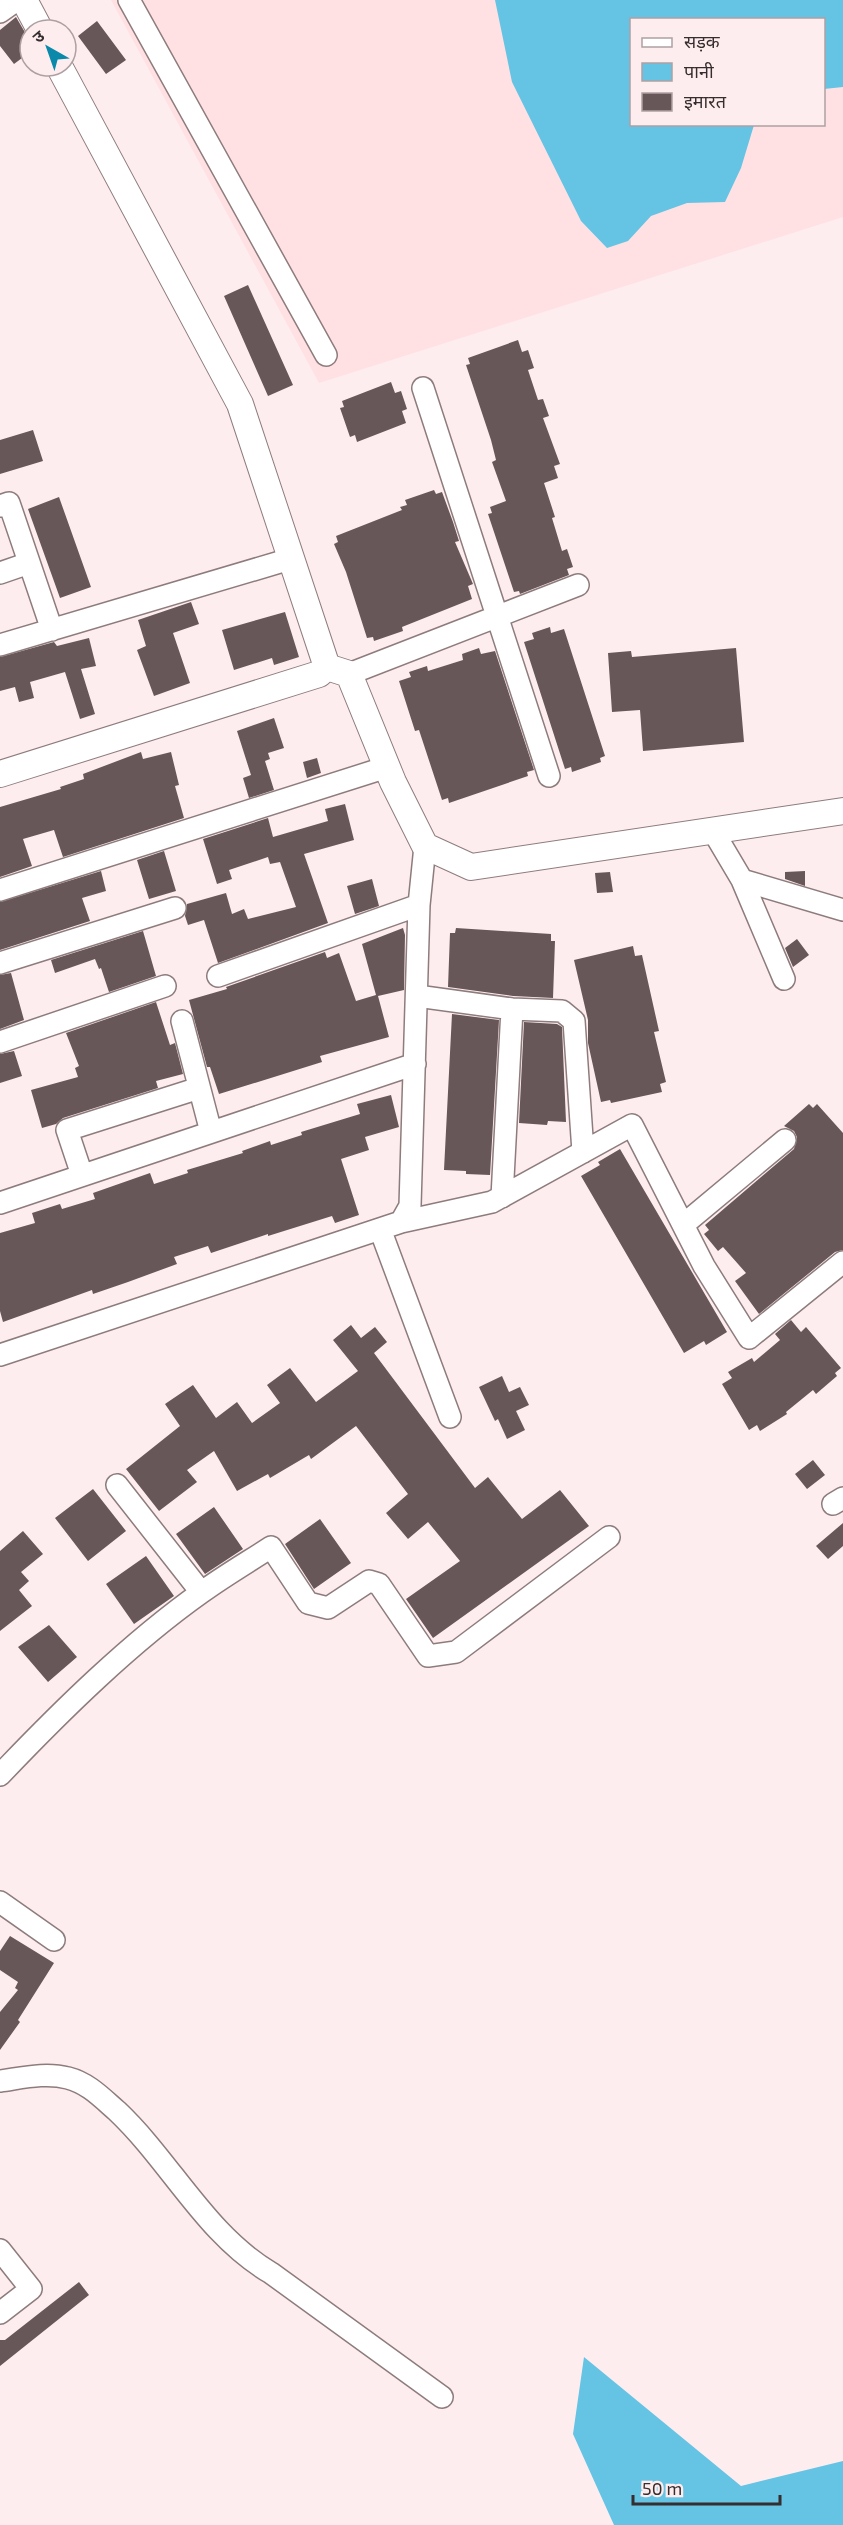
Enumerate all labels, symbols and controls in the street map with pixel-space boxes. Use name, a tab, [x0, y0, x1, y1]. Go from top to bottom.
north arrow	[18, 18, 78, 78]
legend	[630, 18, 825, 126]
text: उ	[28, 25, 48, 46]
text: सड़क	[684, 30, 721, 52]
text: पानी	[684, 60, 714, 82]
text: इमारत	[684, 90, 727, 112]
scale bar	[633, 2468, 780, 2506]
text: 50 m	[642, 2477, 682, 2499]

